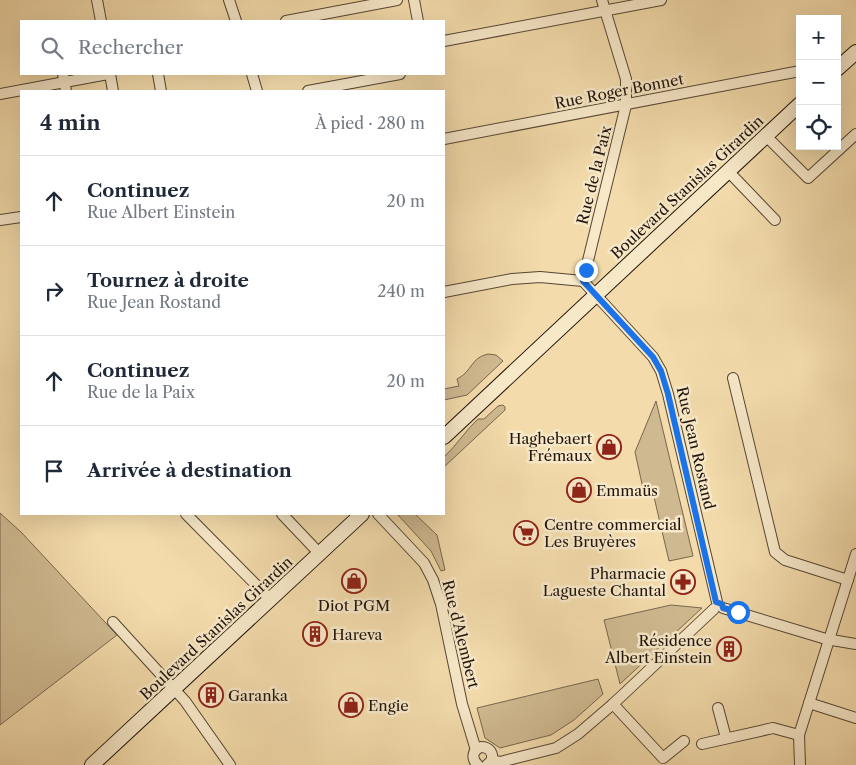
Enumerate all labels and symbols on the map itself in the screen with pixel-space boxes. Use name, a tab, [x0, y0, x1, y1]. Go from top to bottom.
street label: Rue Roger Bonnet	[553, 69, 686, 113]
street label: Boulevard Stanislas Girardin	[607, 111, 768, 263]
street label: Rue de la Paix	[573, 123, 616, 226]
route end	[575, 259, 598, 282]
street label: Rue Jean Rostand	[673, 385, 719, 511]
place label: Haghebaert Frémaux	[509, 429, 593, 465]
shop icon: Haghebaert Frémaux	[596, 434, 622, 460]
shop icon: Emmaüs	[566, 477, 592, 503]
place label: Emmaüs	[596, 481, 658, 500]
place label: Centre commercial Les Bruyères	[544, 515, 682, 551]
supermarket icon: Centre commercial Les Bruyères	[513, 520, 539, 546]
street label: Boulevard Stanislas Girardin	[136, 552, 297, 704]
place label: Pharmacie Lagueste Chantal	[543, 564, 667, 600]
shop icon: Diot PGM	[341, 568, 367, 594]
pharmacy icon: Pharmacie Lagueste Chantal	[670, 569, 696, 595]
street label: Rue d'Alembert	[438, 578, 484, 691]
place label: Diot PGM	[318, 596, 390, 615]
route start	[727, 601, 750, 624]
building icon: Hareva	[302, 621, 328, 647]
place label: Hareva	[332, 625, 383, 644]
place label: Résidence Albert Einstein	[604, 631, 713, 667]
building icon: Résidence Albert Einstein	[716, 636, 742, 662]
building icon: Garanka	[198, 682, 224, 708]
place label: Garanka	[228, 686, 288, 705]
shop icon: Engie	[338, 692, 364, 718]
place label: Engie	[368, 696, 409, 715]

